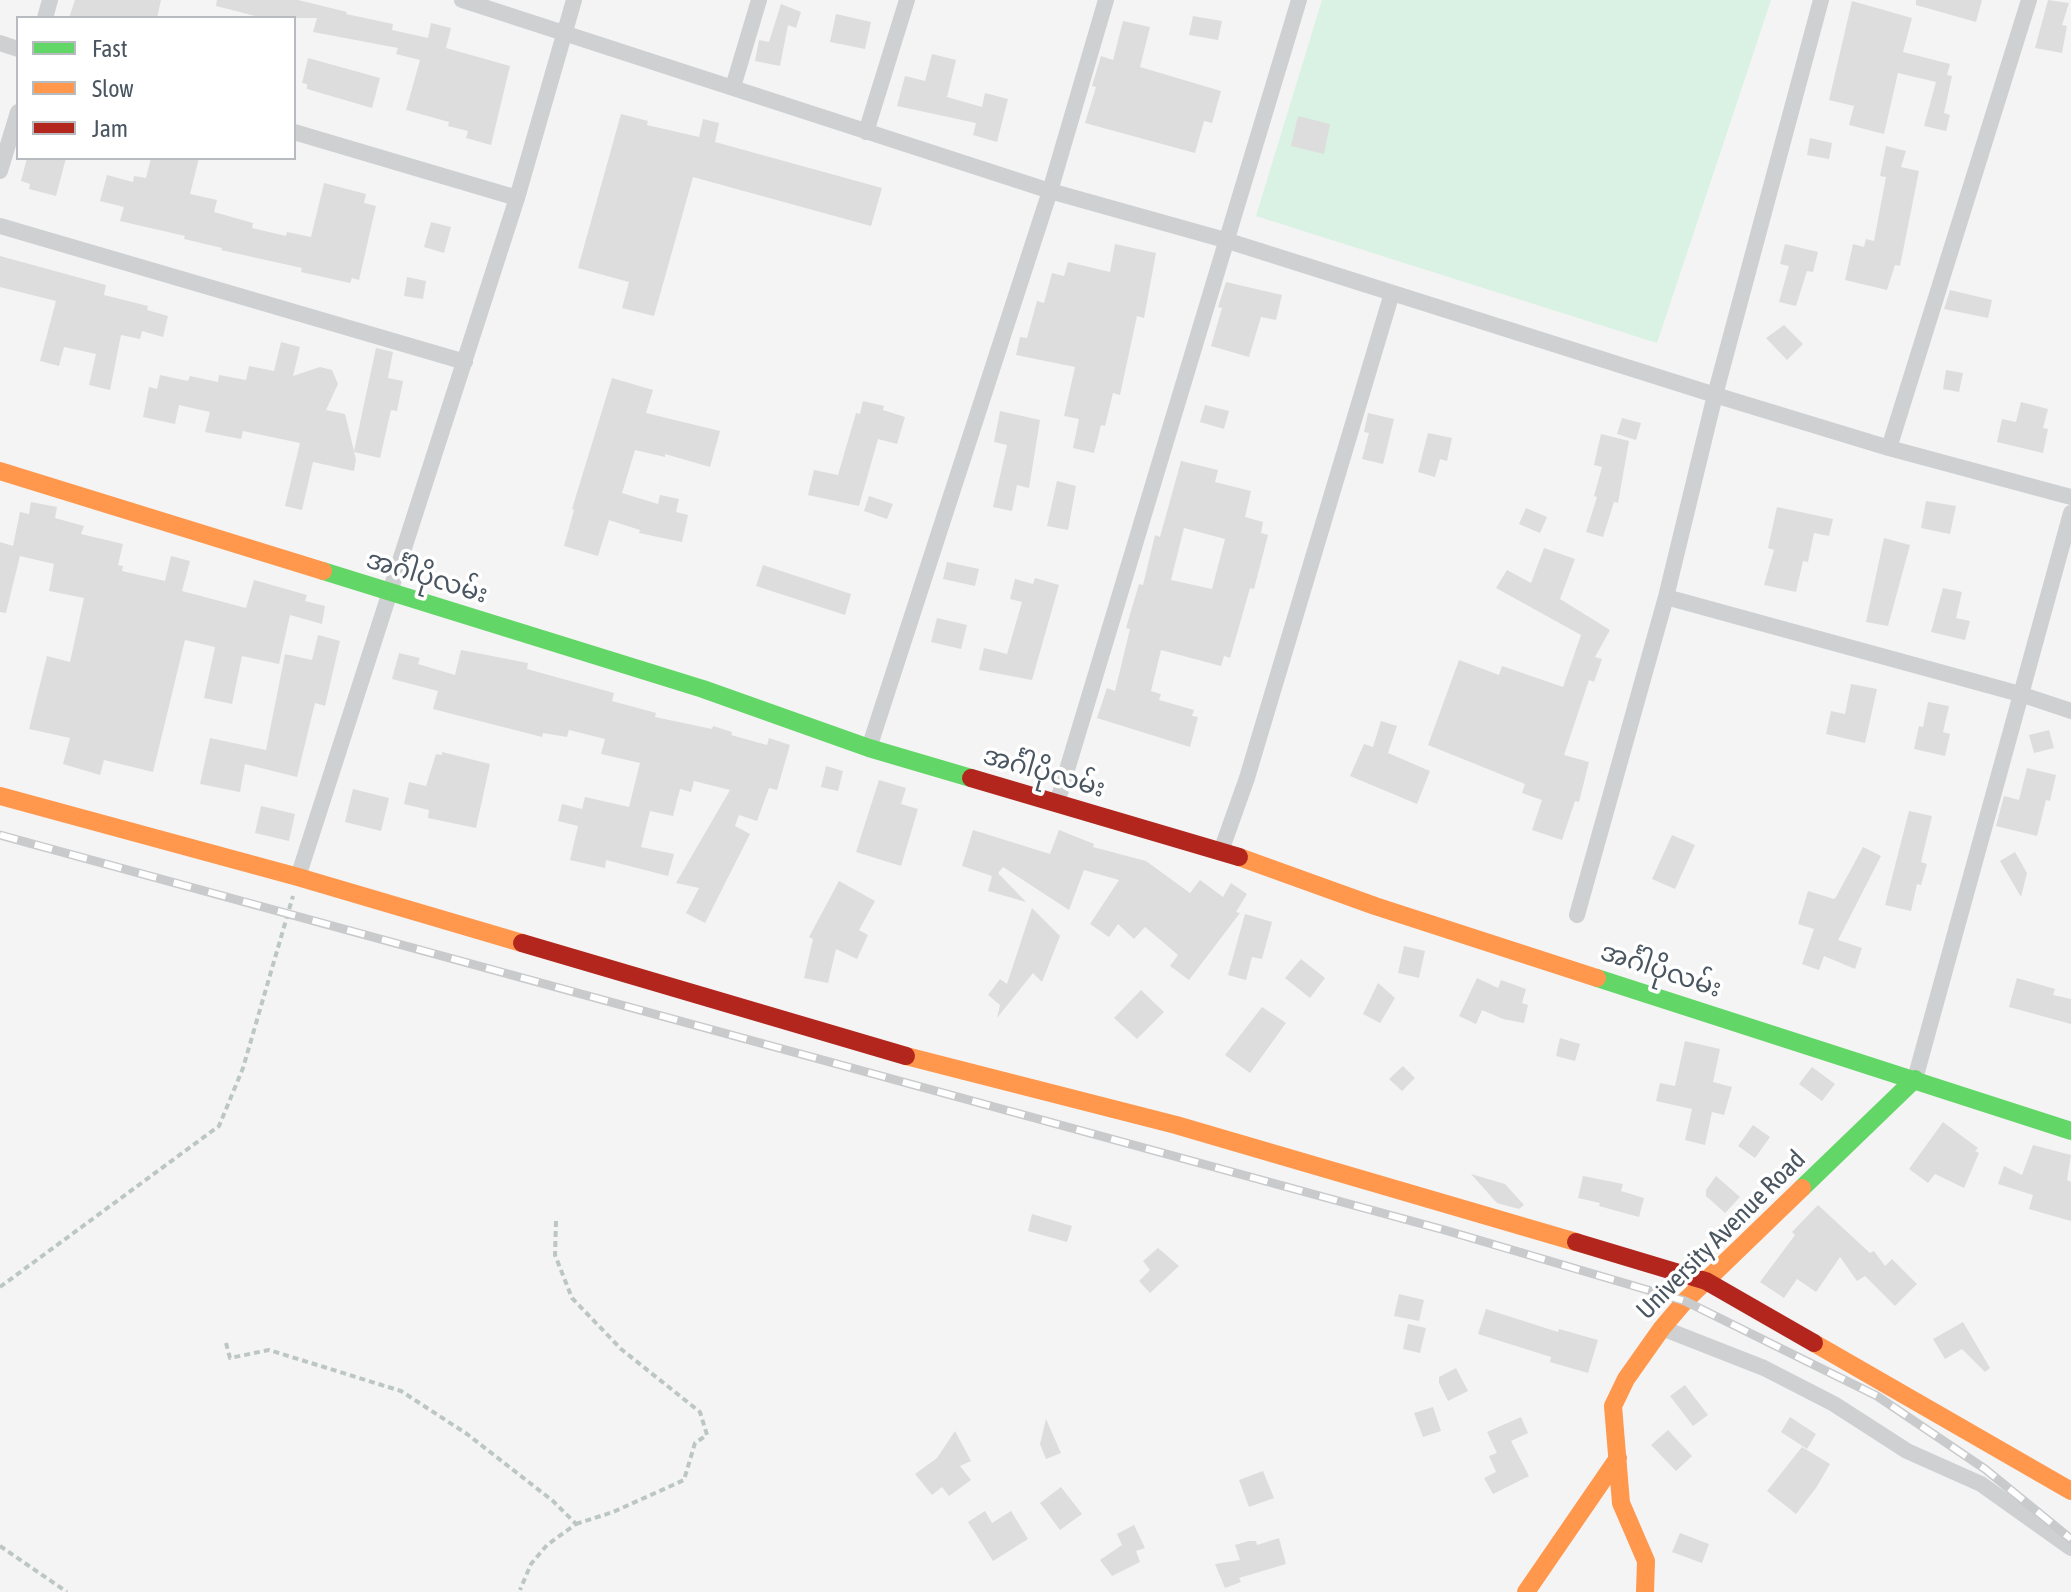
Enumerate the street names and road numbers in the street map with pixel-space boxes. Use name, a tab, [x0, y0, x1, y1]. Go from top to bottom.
street label: အင်္ဂါပိုလမ်း	[362, 544, 492, 610]
street label: အင်္ဂါပိုလမ်း	[979, 740, 1109, 804]
street label: အင်္ဂါပိုလမ်း	[1596, 936, 1726, 1004]
street label: University Avenue Road	[1630, 1144, 1812, 1326]

